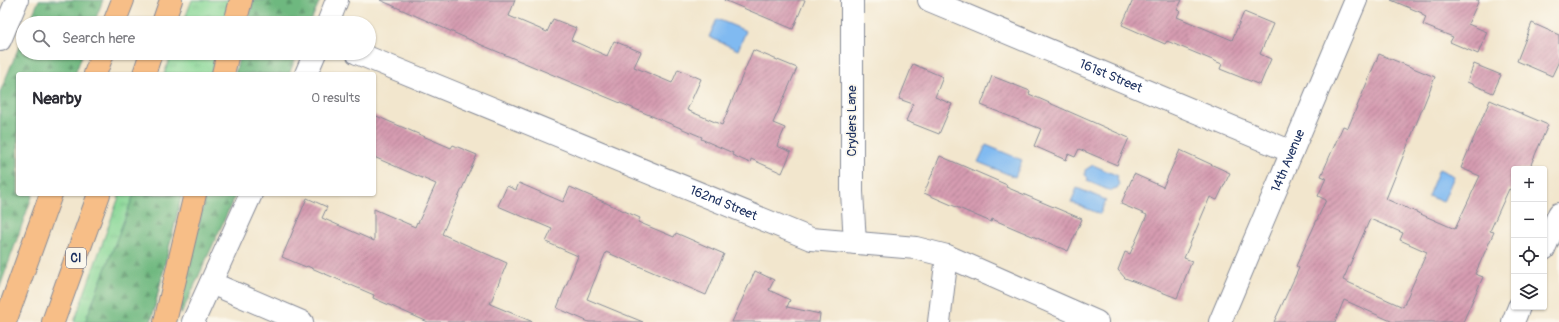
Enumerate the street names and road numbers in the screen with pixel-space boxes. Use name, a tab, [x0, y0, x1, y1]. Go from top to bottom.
street label: 161st Street	[1077, 56, 1145, 97]
street label: Cryders Lane	[844, 85, 860, 157]
street label: 14th Avenue	[1268, 126, 1309, 195]
street label: 162nd Street	[687, 182, 760, 224]
road number: CI	[66, 248, 86, 268]

